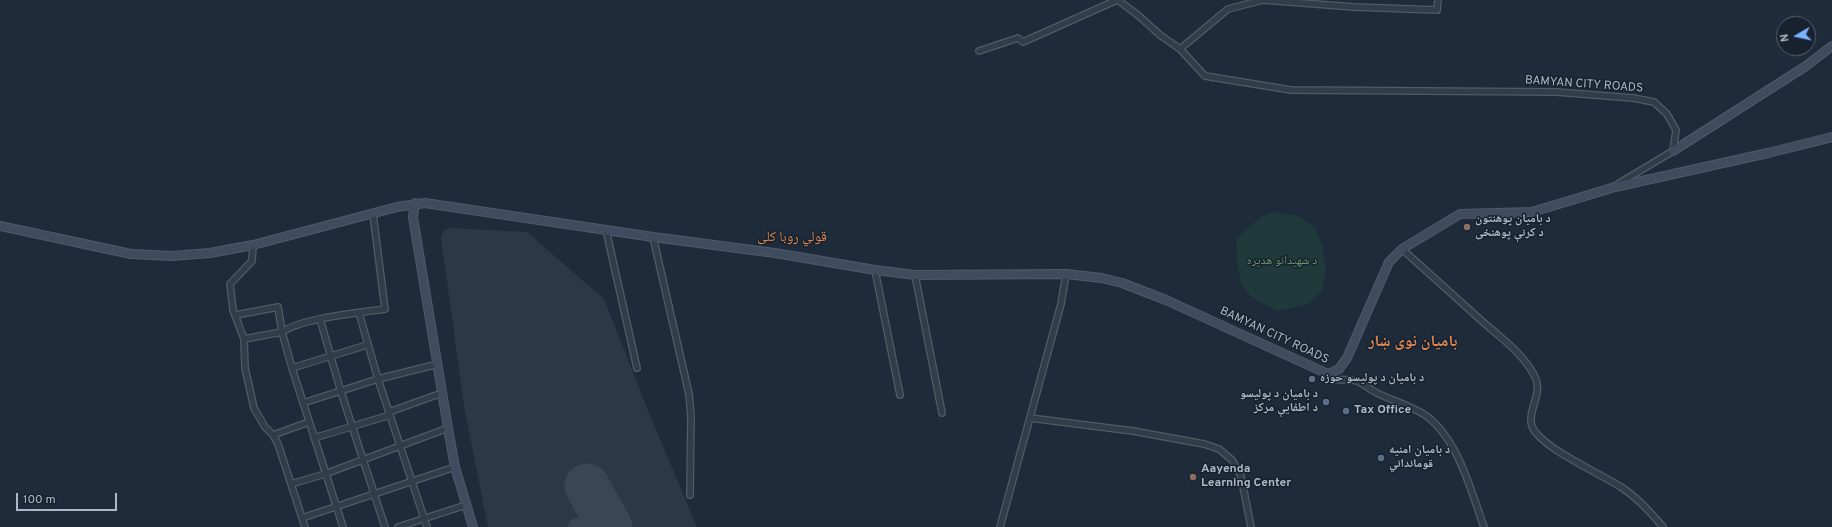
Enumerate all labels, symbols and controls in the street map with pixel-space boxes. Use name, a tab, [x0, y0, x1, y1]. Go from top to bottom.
north arrow	[1776, 16, 1816, 56]
text: N	[1778, 33, 1793, 43]
street label: BAMYAN CITY ROADS	[1524, 74, 1644, 96]
place label: د بامیان پوهنتون د کرنې پوهنځی	[1475, 213, 1551, 241]
marker: د بامیان پوهنتون د کرنې پوهنځی	[1462, 222, 1472, 232]
district label: قولي روبا کلی	[757, 230, 827, 246]
park label: د شهیدانو هدیره	[1247, 255, 1317, 269]
street label: BAMYAN CITY ROADS	[1217, 304, 1331, 368]
district label: باميان نوی ښار	[1369, 333, 1457, 353]
place label: د بامیان د پولیسو حوزه	[1320, 372, 1424, 386]
marker: د بامیان د پولیسو حوزه	[1307, 374, 1317, 384]
place label: د بامیان د پولیسو د اطفايې مرکز	[1240, 388, 1318, 416]
marker: د بامیان د پولیسو د اطفايې مرکز	[1321, 397, 1331, 407]
place label: Tax Office	[1354, 404, 1411, 418]
marker: Tax Office	[1341, 406, 1351, 416]
place label: د بامیان امنیه قومانداني	[1389, 444, 1450, 472]
marker: د بامیان امنیه قومانداني	[1376, 453, 1386, 463]
place label: Aayenda Learning Center	[1201, 463, 1291, 491]
marker: Aayenda Learning Center	[1188, 472, 1198, 482]
scale bar	[18, 485, 119, 511]
text: 100 m	[23, 492, 56, 508]

